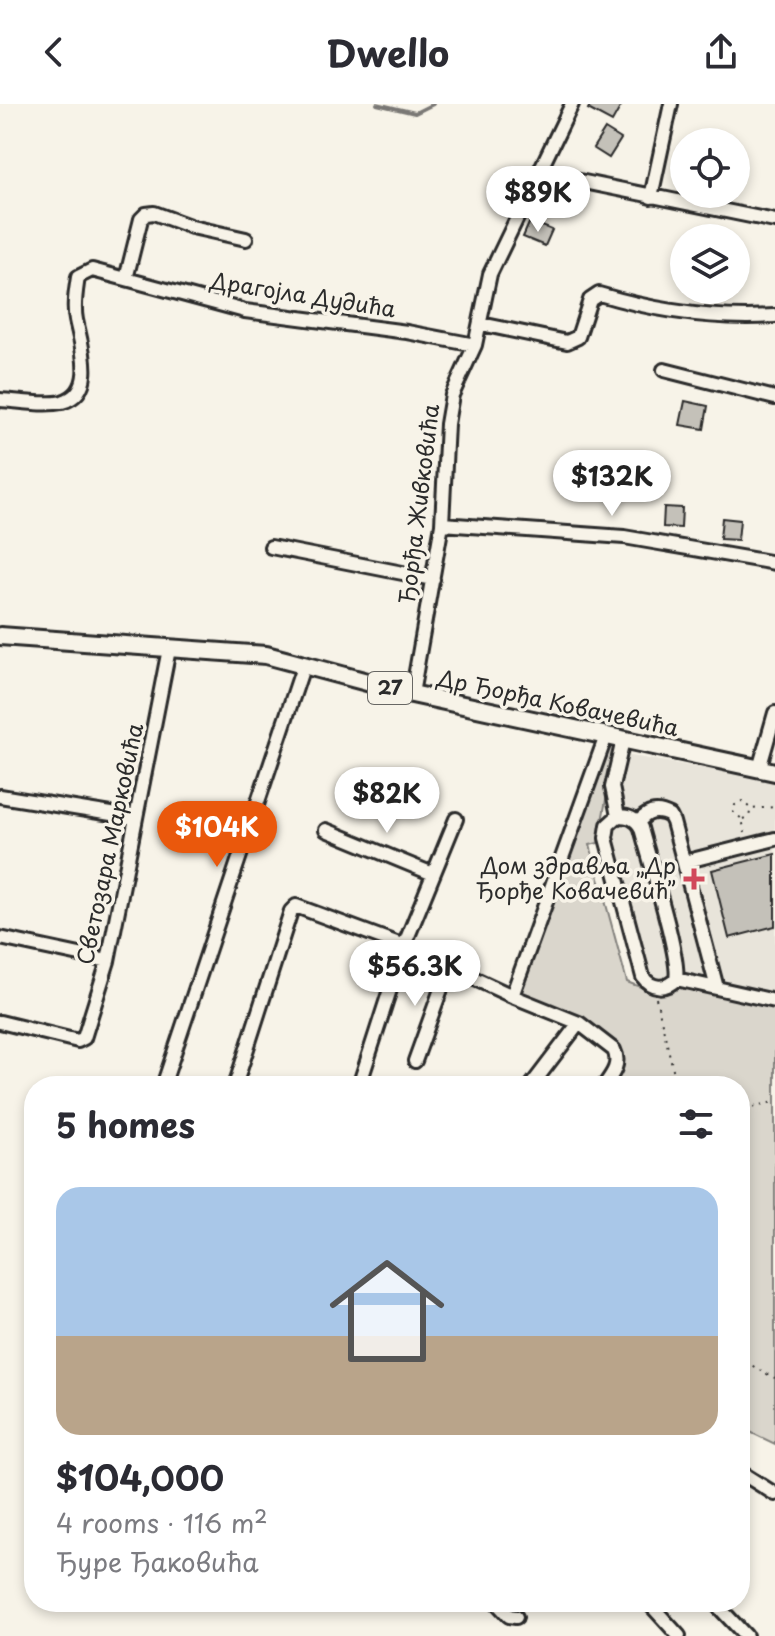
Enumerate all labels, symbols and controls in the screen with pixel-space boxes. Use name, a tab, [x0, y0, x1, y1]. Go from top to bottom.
text: Dwello	[326, 25, 449, 79]
icon: back	[32, 30, 76, 74]
icon: share	[699, 30, 743, 74]
map controls	[670, 128, 750, 304]
button: locate	[670, 128, 750, 208]
pin: $89K	[491, 166, 585, 234]
text: $89K	[504, 172, 572, 211]
button: layers	[670, 224, 750, 304]
street label: Драгојла Дудића	[207, 262, 398, 324]
street label: Ђорђа Живковића	[389, 402, 446, 606]
pin: $132K	[556, 450, 668, 518]
text: $132K	[571, 456, 653, 495]
street label: Др Ђорђа Ковачевића	[434, 660, 682, 743]
road number: 27	[368, 672, 412, 704]
street label: Светозара Марковића	[67, 720, 150, 967]
pin: $82K	[340, 767, 434, 835]
text: $82K	[353, 773, 421, 812]
pin: $104K	[161, 801, 273, 869]
text: $104K	[175, 807, 259, 846]
place label: Дом здравља „Др Ђорђе Ковачевић”	[476, 848, 676, 906]
marker: Дом здравља „Др Ђорђе Ковачевић”	[683, 868, 705, 890]
pin: $56.3K	[350, 940, 480, 1008]
text: $56.3K	[367, 946, 463, 985]
text: 5 homes	[56, 1098, 195, 1150]
icon: filters	[674, 1102, 718, 1146]
icon: home	[315, 1239, 459, 1383]
text: $104,000	[56, 1451, 224, 1503]
text: 4 rooms · 116 m²	[56, 1503, 268, 1542]
text: Ђуре Ђаковића	[56, 1542, 259, 1581]

